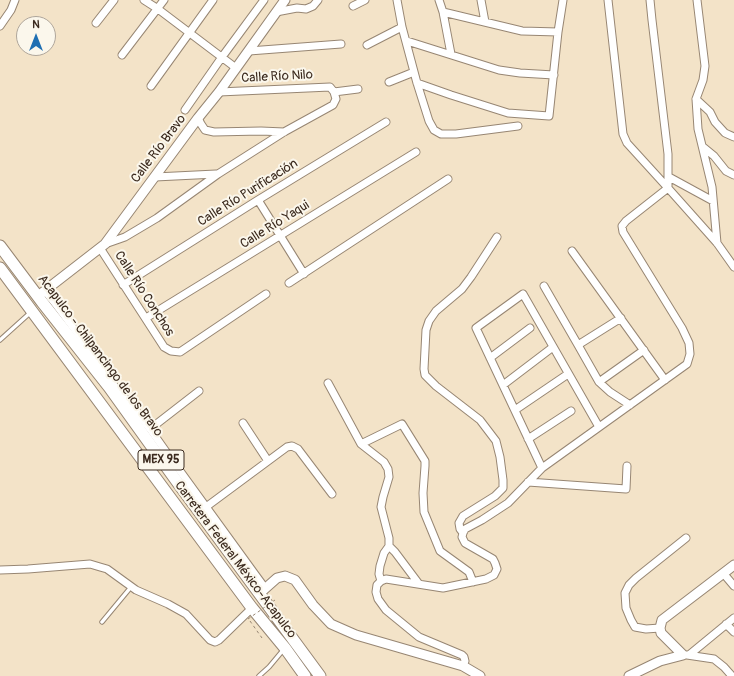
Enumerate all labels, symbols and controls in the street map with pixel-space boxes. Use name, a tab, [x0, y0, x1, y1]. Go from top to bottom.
north arrow	[16, 16, 56, 56]
text: N	[32, 18, 40, 31]
street label: Calle Río Nilo	[241, 67, 313, 87]
street label: Calle Río Bravo	[128, 112, 190, 186]
street label: Calle Río Purificación	[195, 156, 301, 230]
street label: Calle Río Yaqui	[238, 198, 312, 252]
street label: Calle Río Conchos	[111, 249, 177, 339]
street label: Acapulco - Chilpancingo de los Bravo	[34, 272, 166, 440]
road number: MEX 95	[138, 450, 184, 470]
street label: Carretera Federal México-Acapulco	[171, 478, 299, 642]

